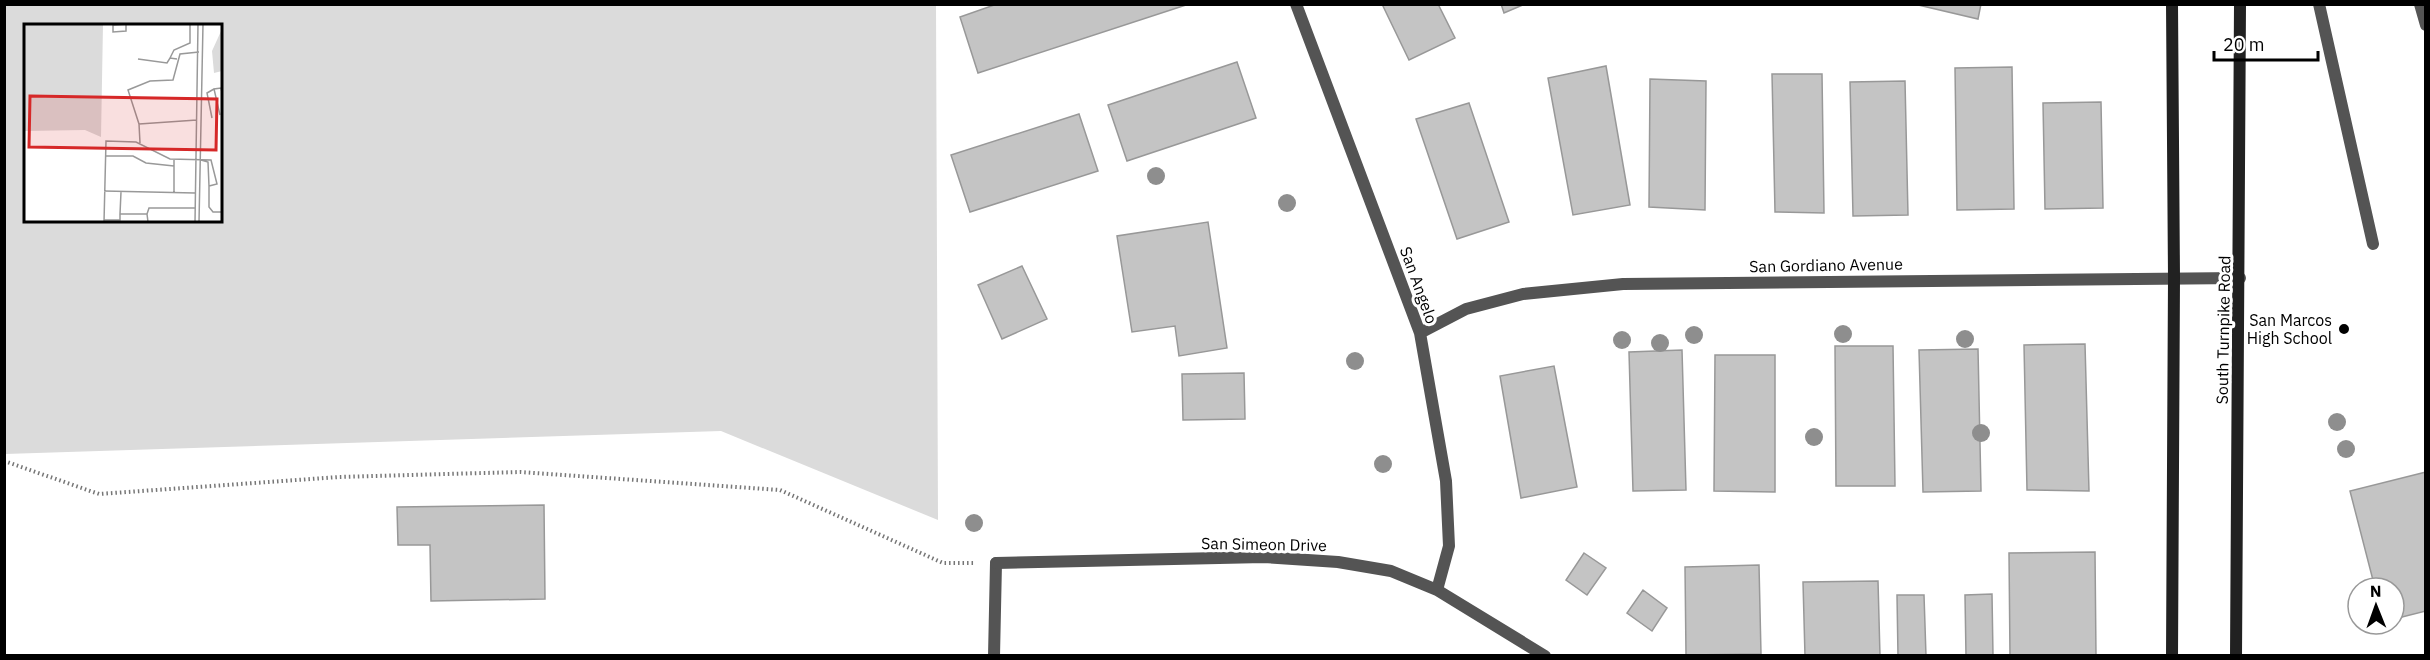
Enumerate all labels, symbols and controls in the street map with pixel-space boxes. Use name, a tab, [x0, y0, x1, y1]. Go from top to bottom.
inset map	[24, 24, 222, 222]
scale bar	[2214, 24, 2318, 62]
text: 20 m	[2223, 33, 2265, 56]
street label: San Angelo	[1396, 244, 1442, 326]
street label: San Gordiano Avenue	[1749, 254, 1903, 276]
street label: South Turnpike Road	[2212, 255, 2234, 405]
place label: San Marcos High School	[2247, 310, 2332, 348]
marker: San Marcos High School	[2337, 322, 2351, 336]
street label: San Simeon Drive	[1201, 533, 1327, 555]
north arrow	[2346, 576, 2406, 636]
text: N	[2370, 581, 2382, 601]

